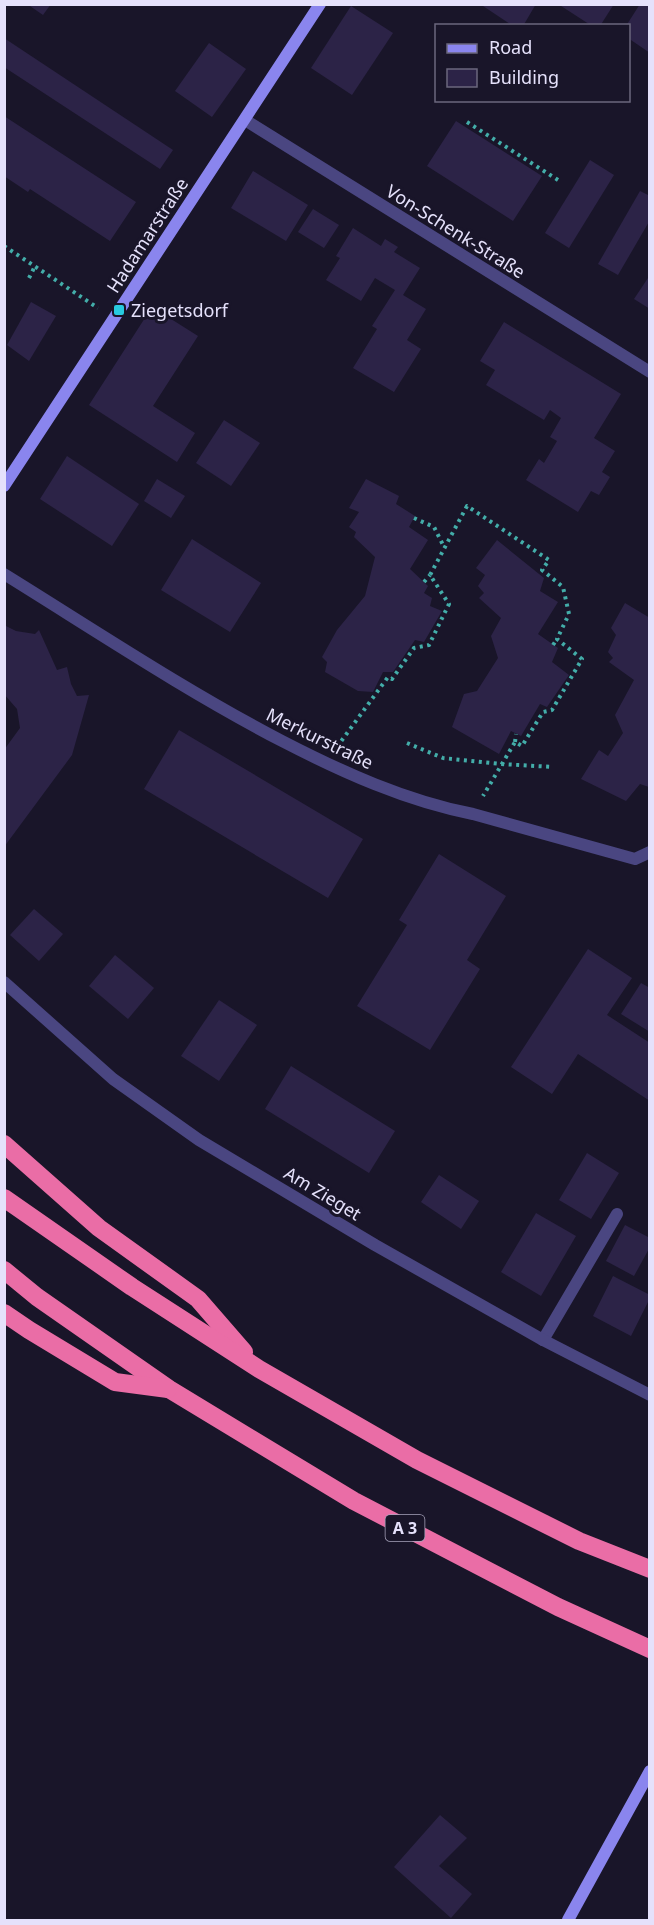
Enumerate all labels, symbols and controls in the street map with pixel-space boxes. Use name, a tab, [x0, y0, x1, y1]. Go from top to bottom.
legend	[435, 24, 630, 102]
text: Road	[489, 35, 532, 59]
text: Building	[489, 65, 559, 89]
street label: Hadamarstraße	[101, 173, 193, 297]
street label: Von-Schenk-Straße	[382, 179, 530, 283]
place label: Ziegetsdorf	[131, 298, 229, 322]
marker: Ziegetsdorf	[112, 303, 126, 317]
street label: Merkurstraße	[263, 702, 377, 774]
street label: Am Zieget	[280, 1161, 366, 1226]
road number: A 3	[386, 1515, 424, 1541]

